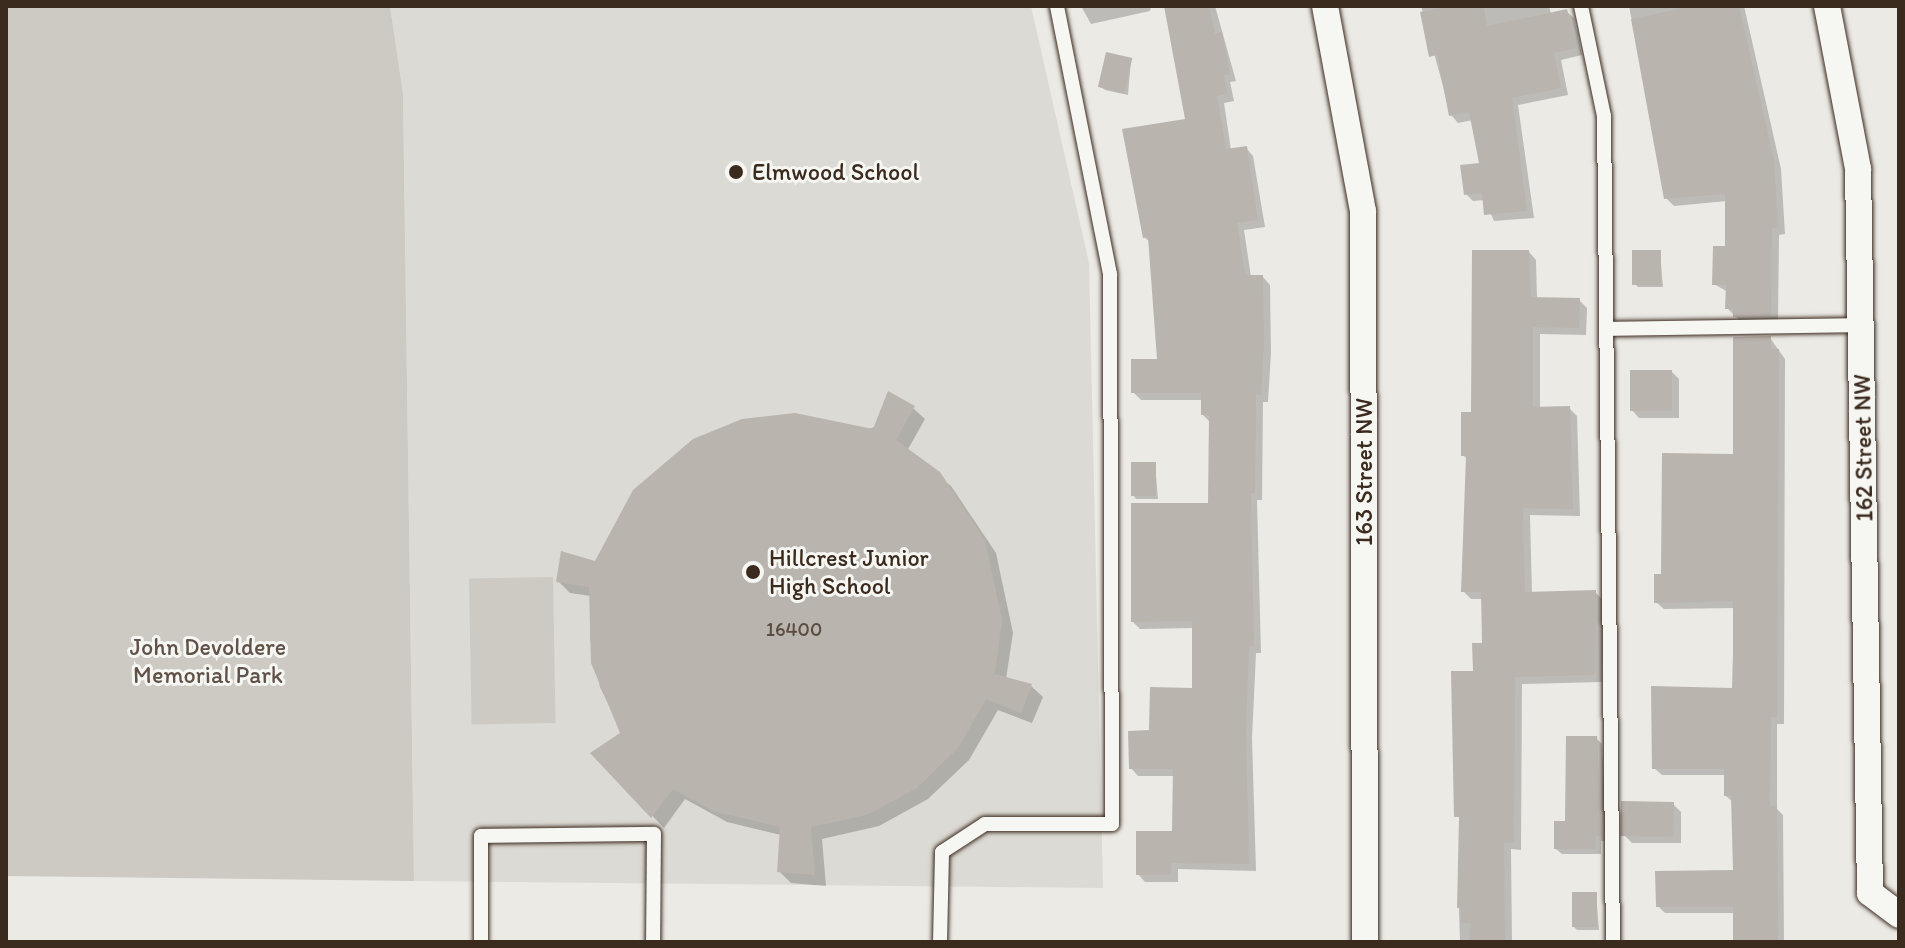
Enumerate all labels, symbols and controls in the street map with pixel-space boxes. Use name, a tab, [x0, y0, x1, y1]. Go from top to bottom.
place label: Elmwood School	[752, 158, 919, 186]
marker: Elmwood School	[727, 163, 745, 181]
street label: 162 Street NW	[1847, 374, 1879, 522]
street label: 163 Street NW	[1350, 398, 1378, 546]
place label: Hillcrest Junior High School	[769, 544, 928, 600]
marker: Hillcrest Junior High School	[744, 563, 762, 581]
house number: 16400	[766, 617, 822, 641]
park label: John Devoldere Memorial Park	[129, 633, 287, 689]

